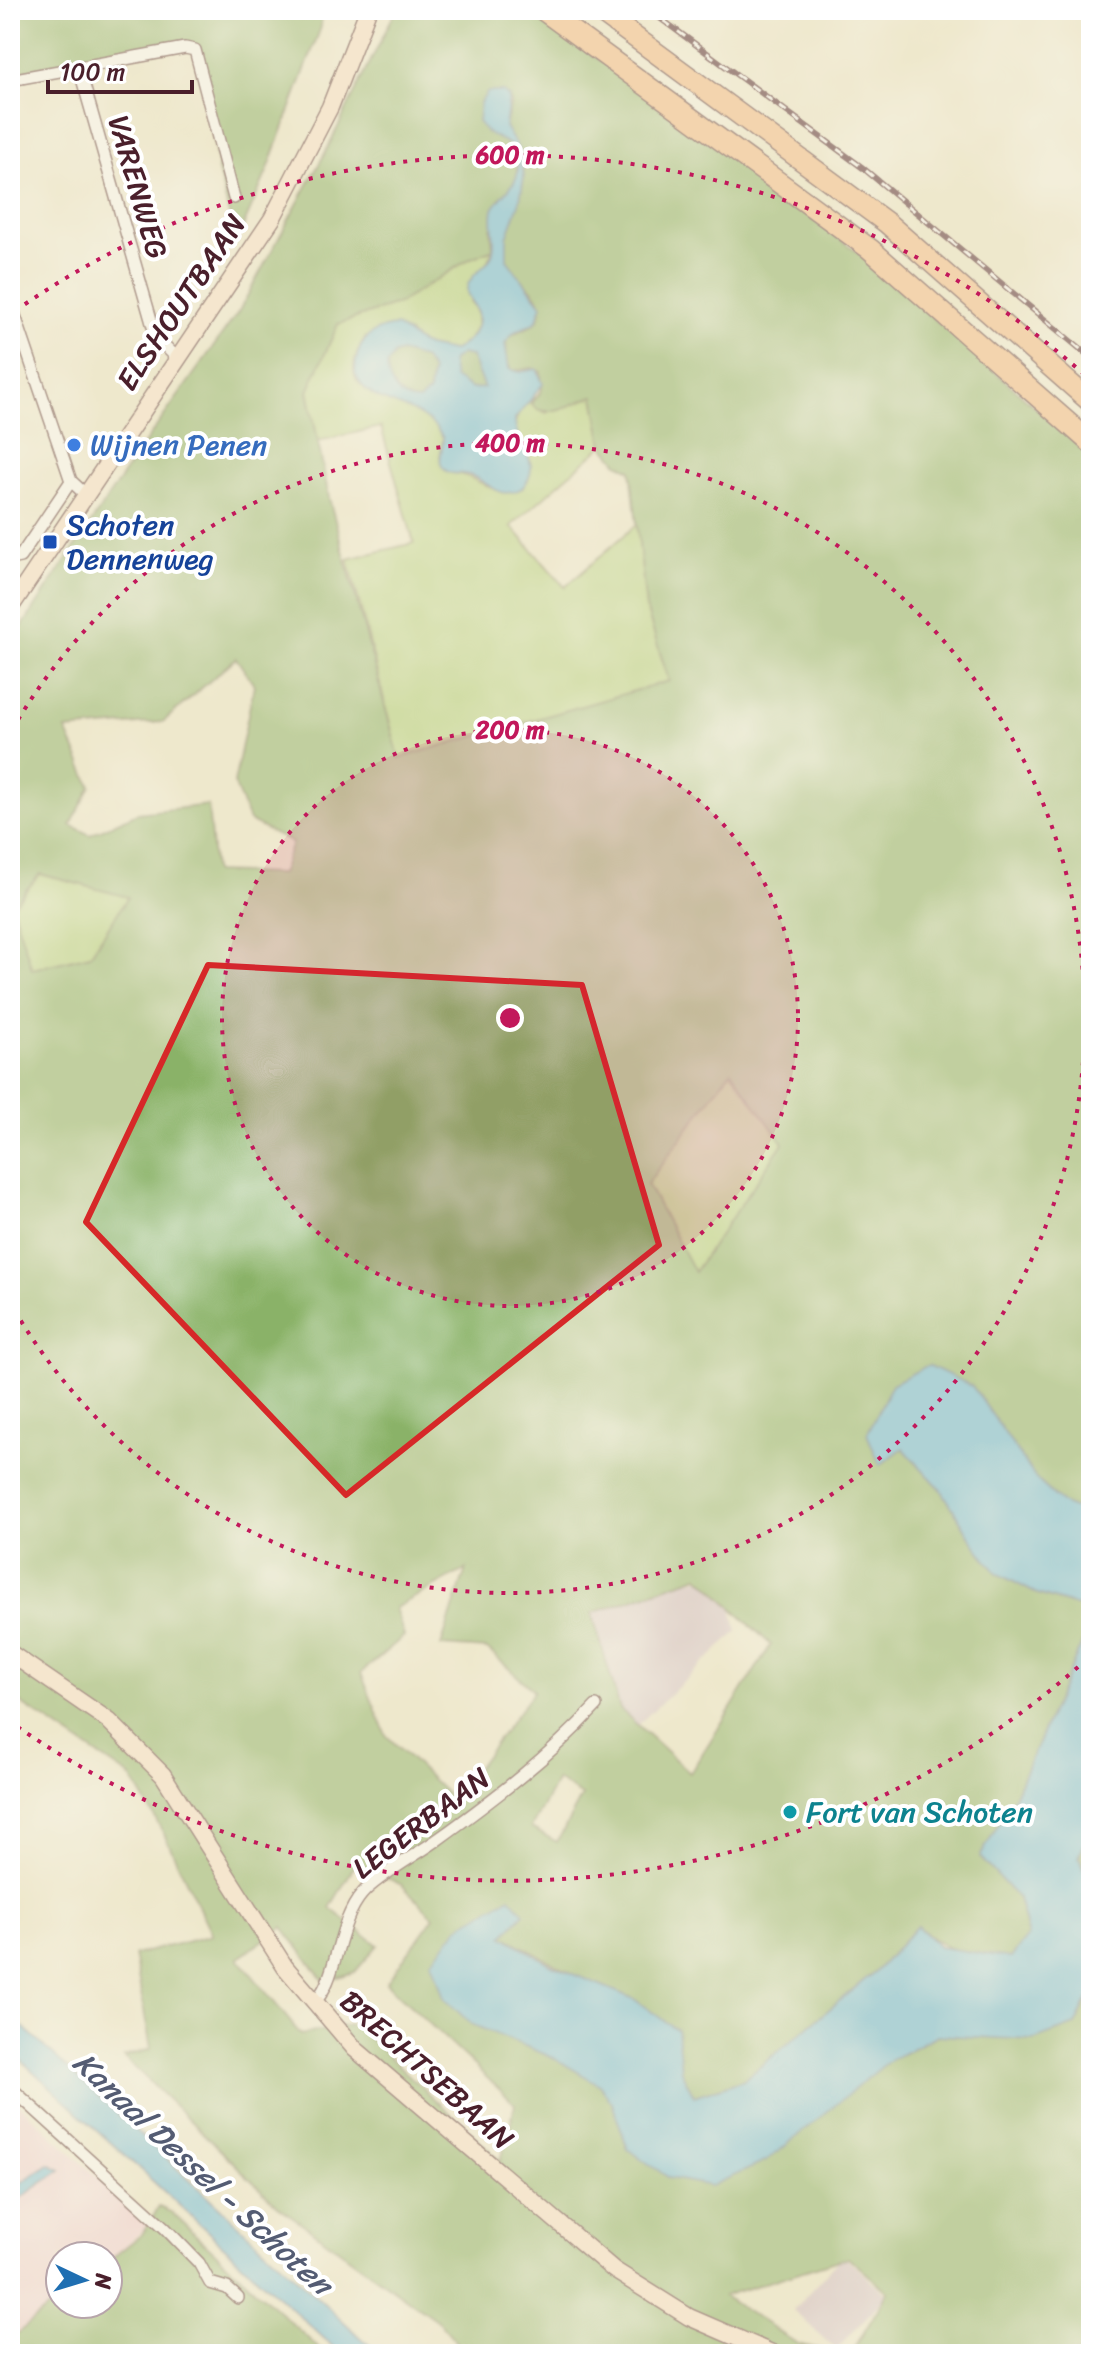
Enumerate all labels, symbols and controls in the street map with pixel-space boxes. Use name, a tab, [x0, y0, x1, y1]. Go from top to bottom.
scale bar	[48, 44, 192, 94]
text: 100 m	[60, 51, 125, 93]
street label: VARENWEG	[92, 109, 184, 265]
text: 600 m	[475, 134, 545, 176]
street label: ELSHOUTBAAN	[101, 202, 261, 402]
place label: Wijnen Penen	[90, 418, 267, 472]
text: 400 m	[475, 422, 546, 464]
marker: Wijnen Penen	[65, 436, 83, 454]
place label: Schoten Dennenweg	[66, 498, 214, 586]
marker: Schoten Dennenweg	[41, 533, 59, 551]
text: 200 m	[475, 709, 545, 751]
centre of rings	[496, 1004, 524, 1032]
street label: LEGERBAAN	[340, 1752, 502, 1894]
place label: Fort van Schoten	[806, 1785, 1033, 1839]
marker: Fort van Schoten	[781, 1803, 799, 1821]
street label: BRECHTSEBAAN	[327, 1976, 527, 2164]
water label: Kanaal Dessel - Schoten	[59, 2037, 349, 2313]
north arrow	[44, 2240, 124, 2320]
text: N	[83, 2271, 124, 2291]

